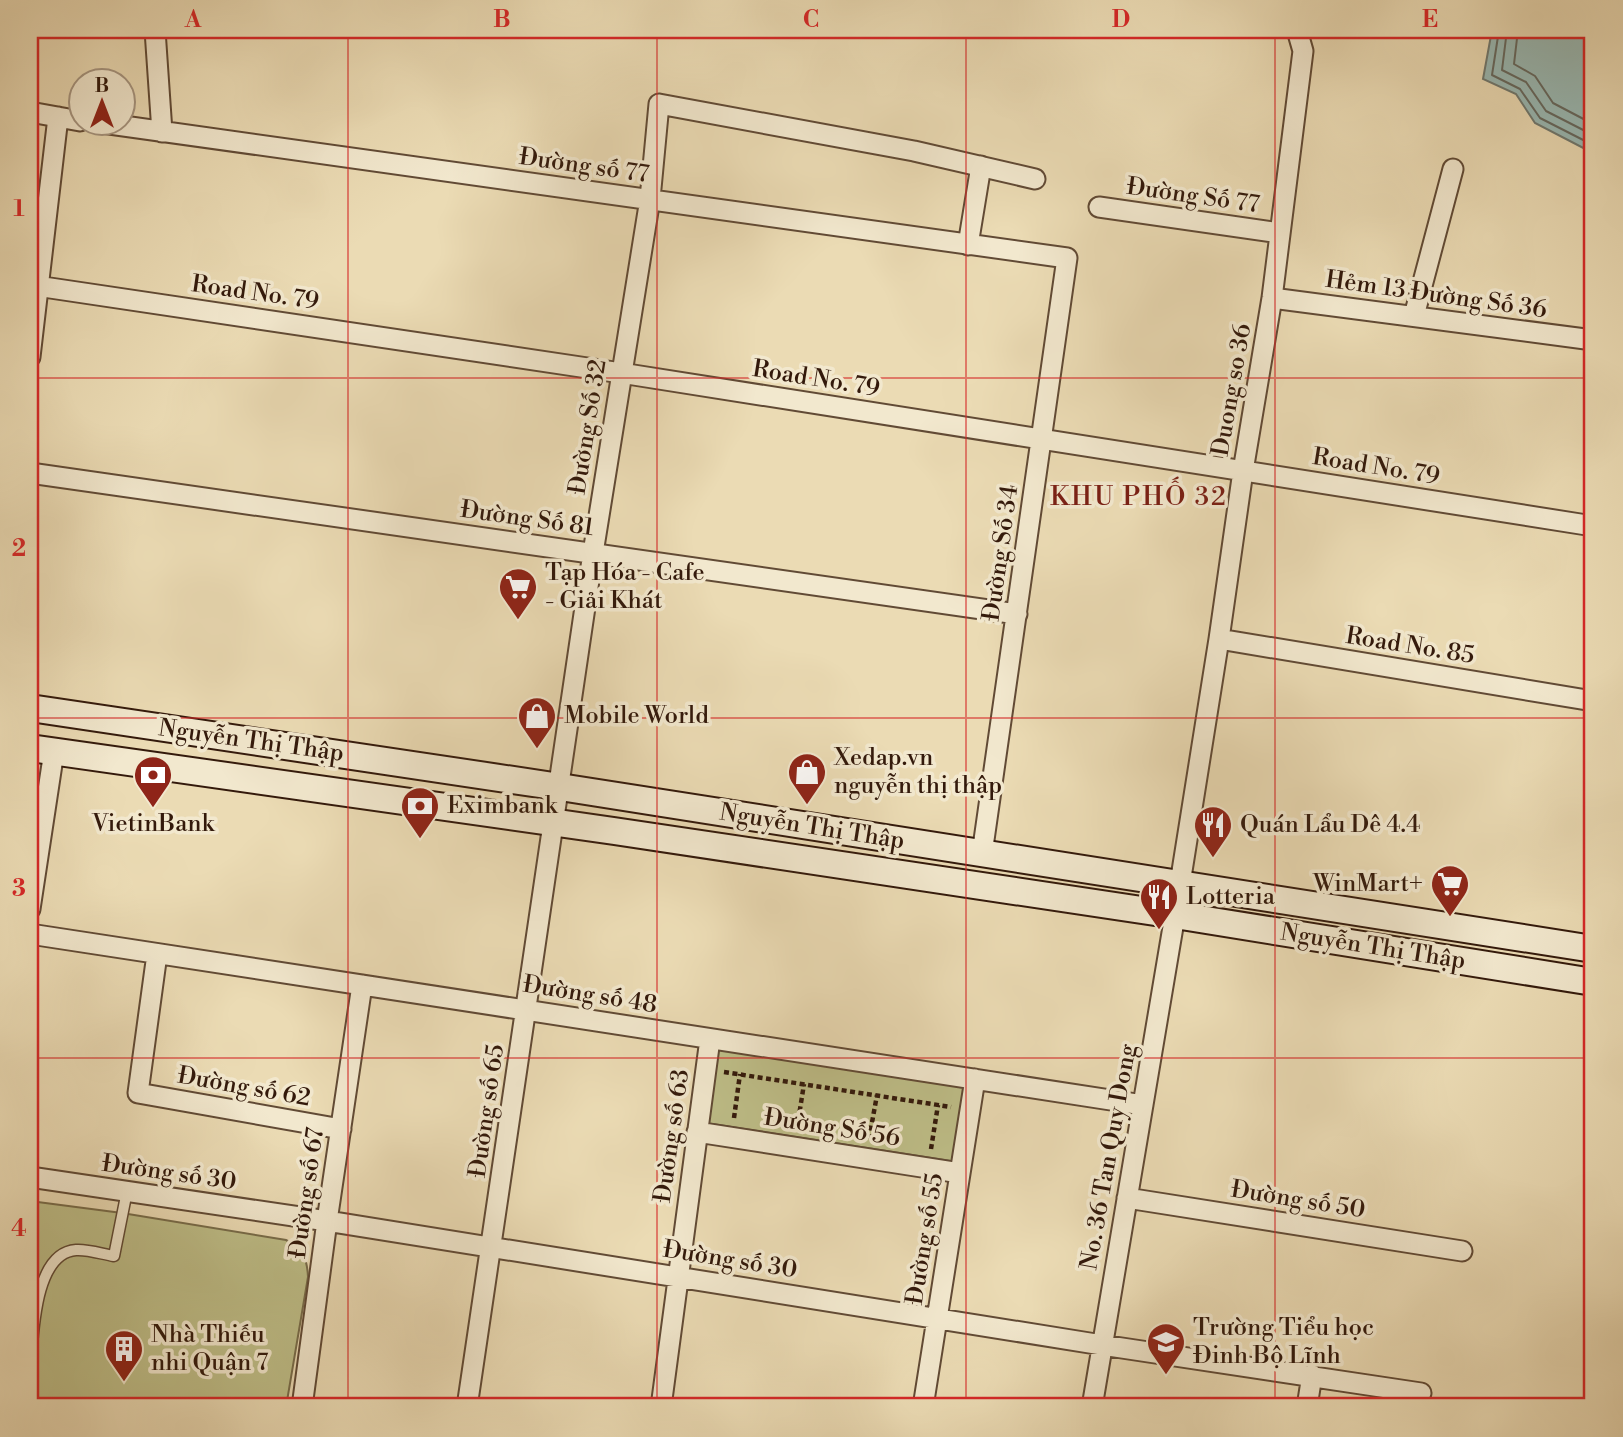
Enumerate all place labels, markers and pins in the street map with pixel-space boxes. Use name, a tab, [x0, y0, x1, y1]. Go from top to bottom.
place label: Tạp Hóa - Cafe - Giải Khát	[545, 558, 705, 616]
supermarket icon: Tạp Hóa - Cafe - Giải Khát	[497, 566, 539, 621]
shop icon: Mobile World	[516, 695, 558, 750]
place label: Mobile World	[564, 701, 709, 731]
place label: Xedap.vn nguyễn thị thập	[833, 743, 1002, 801]
shop icon: Xedap.vn nguyễn thị thập	[786, 751, 828, 806]
bank icon: VietinBank	[132, 754, 174, 809]
bank icon: Eximbank	[399, 785, 441, 840]
place label: Eximbank	[447, 791, 559, 821]
restaurant icon: Quán Lẩu Dê 4.4	[1192, 804, 1234, 859]
place label: VietinBank	[91, 809, 216, 839]
place label: Quán Lẩu Dê 4.4	[1240, 810, 1420, 840]
supermarket icon: WinMart+	[1429, 863, 1471, 918]
place label: WinMart+	[1312, 869, 1423, 899]
restaurant icon: Lotteria	[1138, 876, 1180, 931]
place label: Lotteria	[1186, 882, 1276, 912]
place label: Trường Tiểu học Đinh Bộ Lĩnh	[1193, 1313, 1374, 1371]
place label: Nhà Thiếu nhi Quận 7	[151, 1320, 268, 1378]
school or university icon: Trường Tiểu học Đinh Bộ Lĩnh	[1145, 1321, 1187, 1376]
building icon: Nhà Thiếu nhi Quận 7	[103, 1328, 145, 1383]

